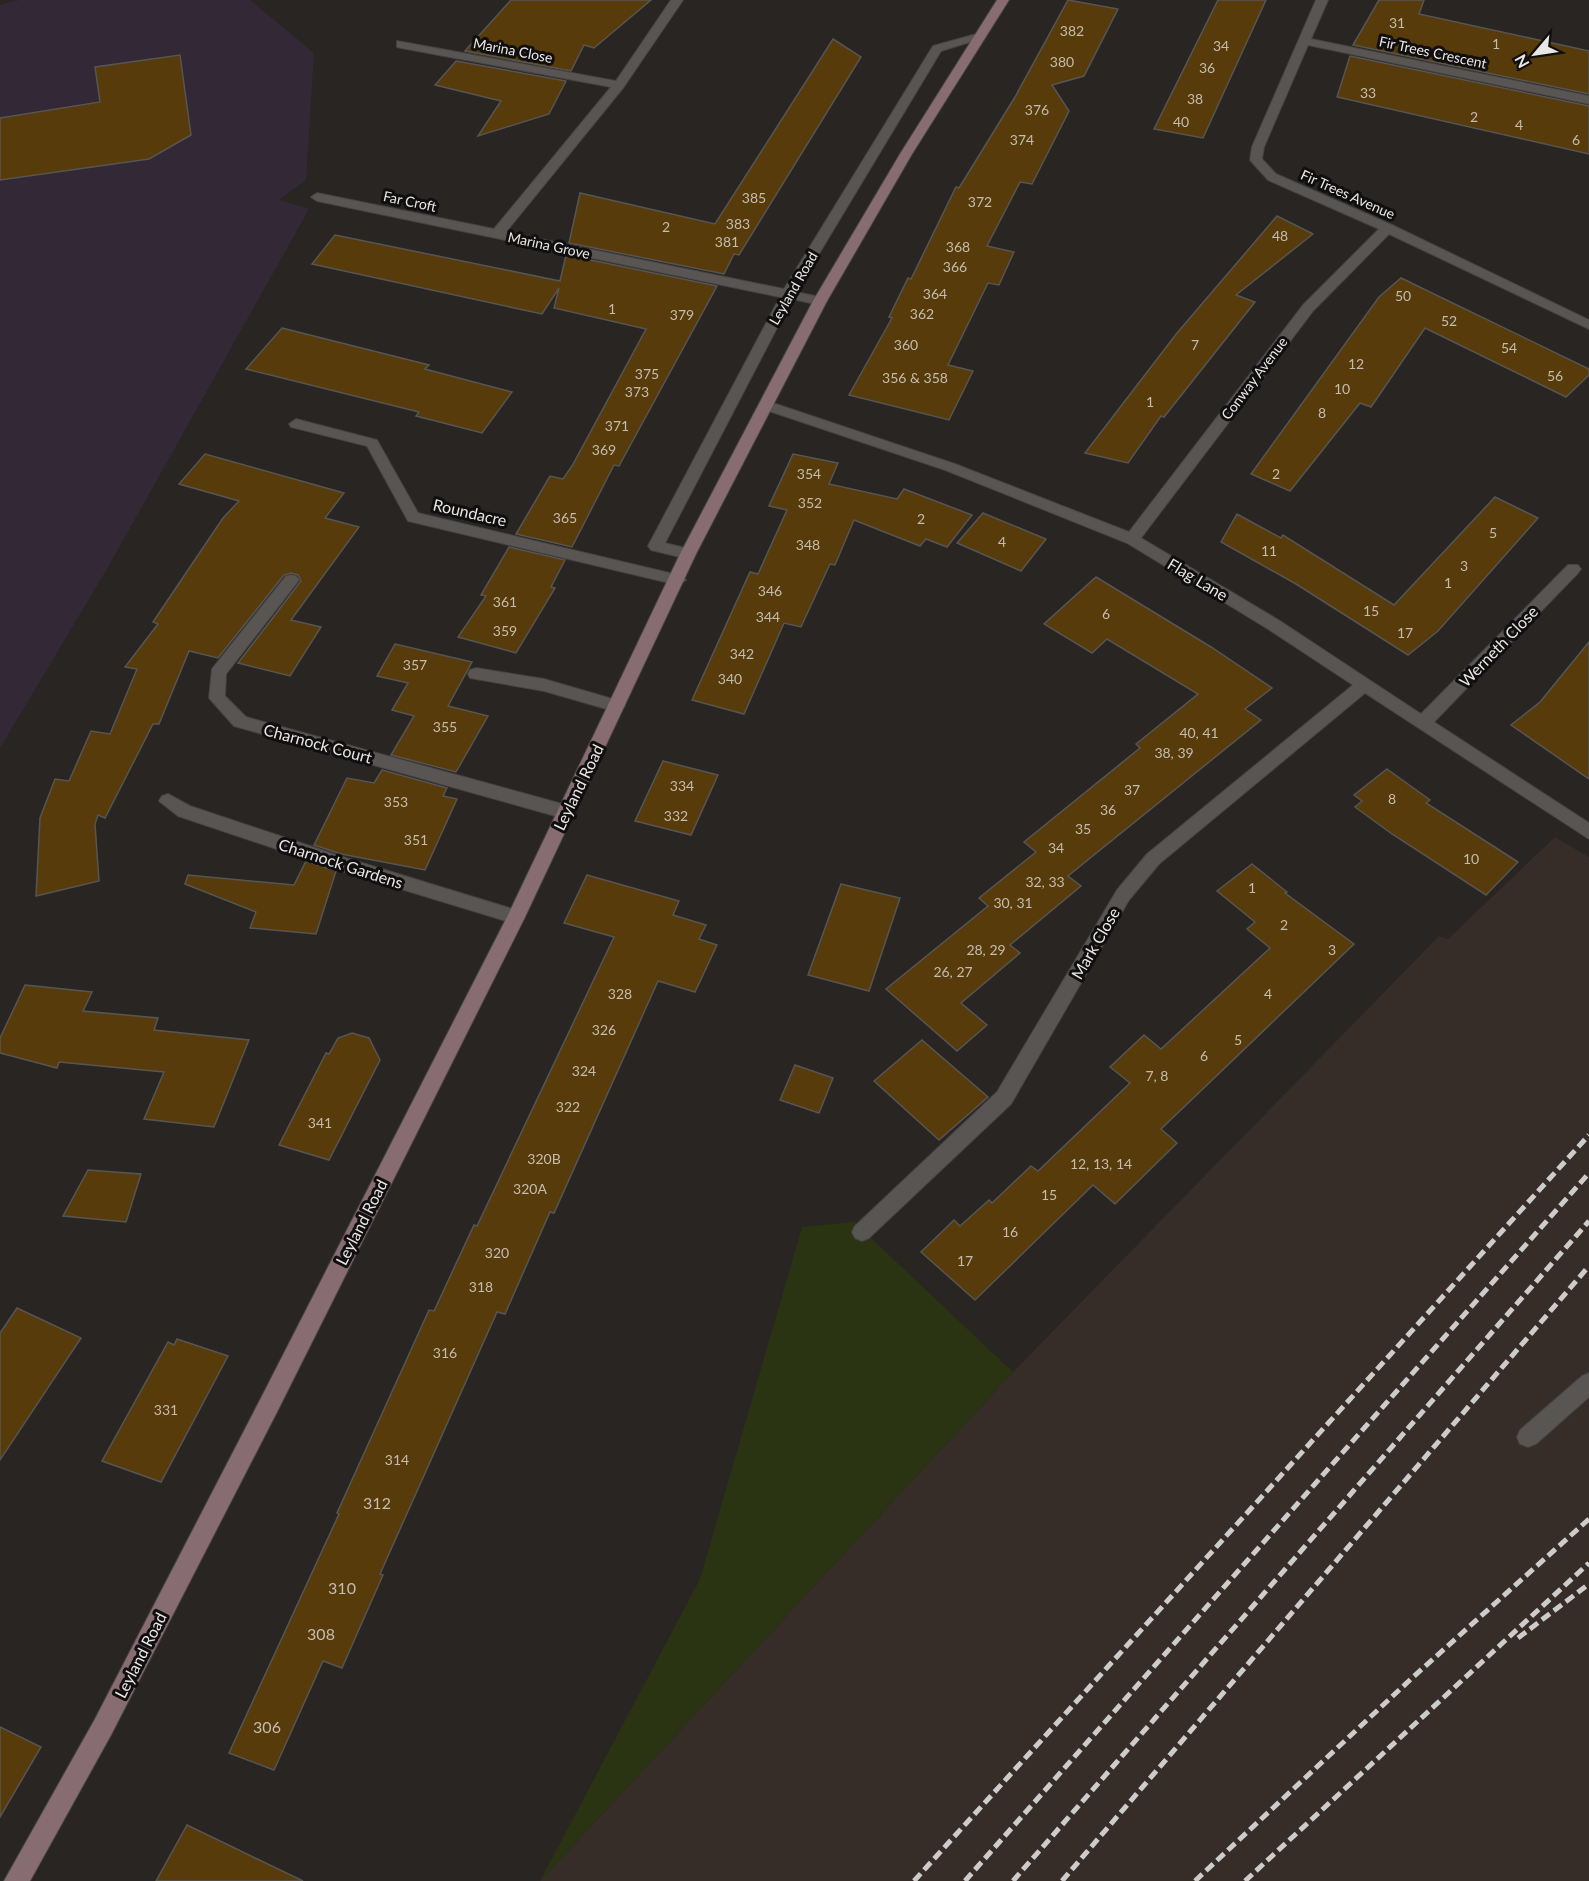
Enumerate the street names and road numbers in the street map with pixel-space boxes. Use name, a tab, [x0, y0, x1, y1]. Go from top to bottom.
street label: Fir Trees Crescent	[1378, 32, 1488, 72]
street label: Marina Close	[472, 34, 554, 66]
street label: Fir Trees Avenue	[1298, 166, 1398, 222]
street label: Far Croft	[382, 187, 438, 215]
street label: Marina Grove	[506, 228, 592, 262]
street label: Leyland Road	[765, 248, 821, 328]
street label: Conway Avenue	[1217, 333, 1291, 423]
street label: Roundacre	[431, 494, 509, 530]
street label: Flag Lane	[1165, 554, 1231, 604]
street label: Werneth Close	[1455, 602, 1541, 690]
street label: Charnock Court	[262, 719, 374, 767]
street label: Leyland Road	[549, 741, 607, 833]
street label: Charnock Gardens	[276, 834, 406, 892]
street label: Mark Close	[1067, 904, 1123, 982]
street label: Leyland Road	[331, 1176, 391, 1268]
street label: Leyland Road	[110, 1609, 170, 1701]

